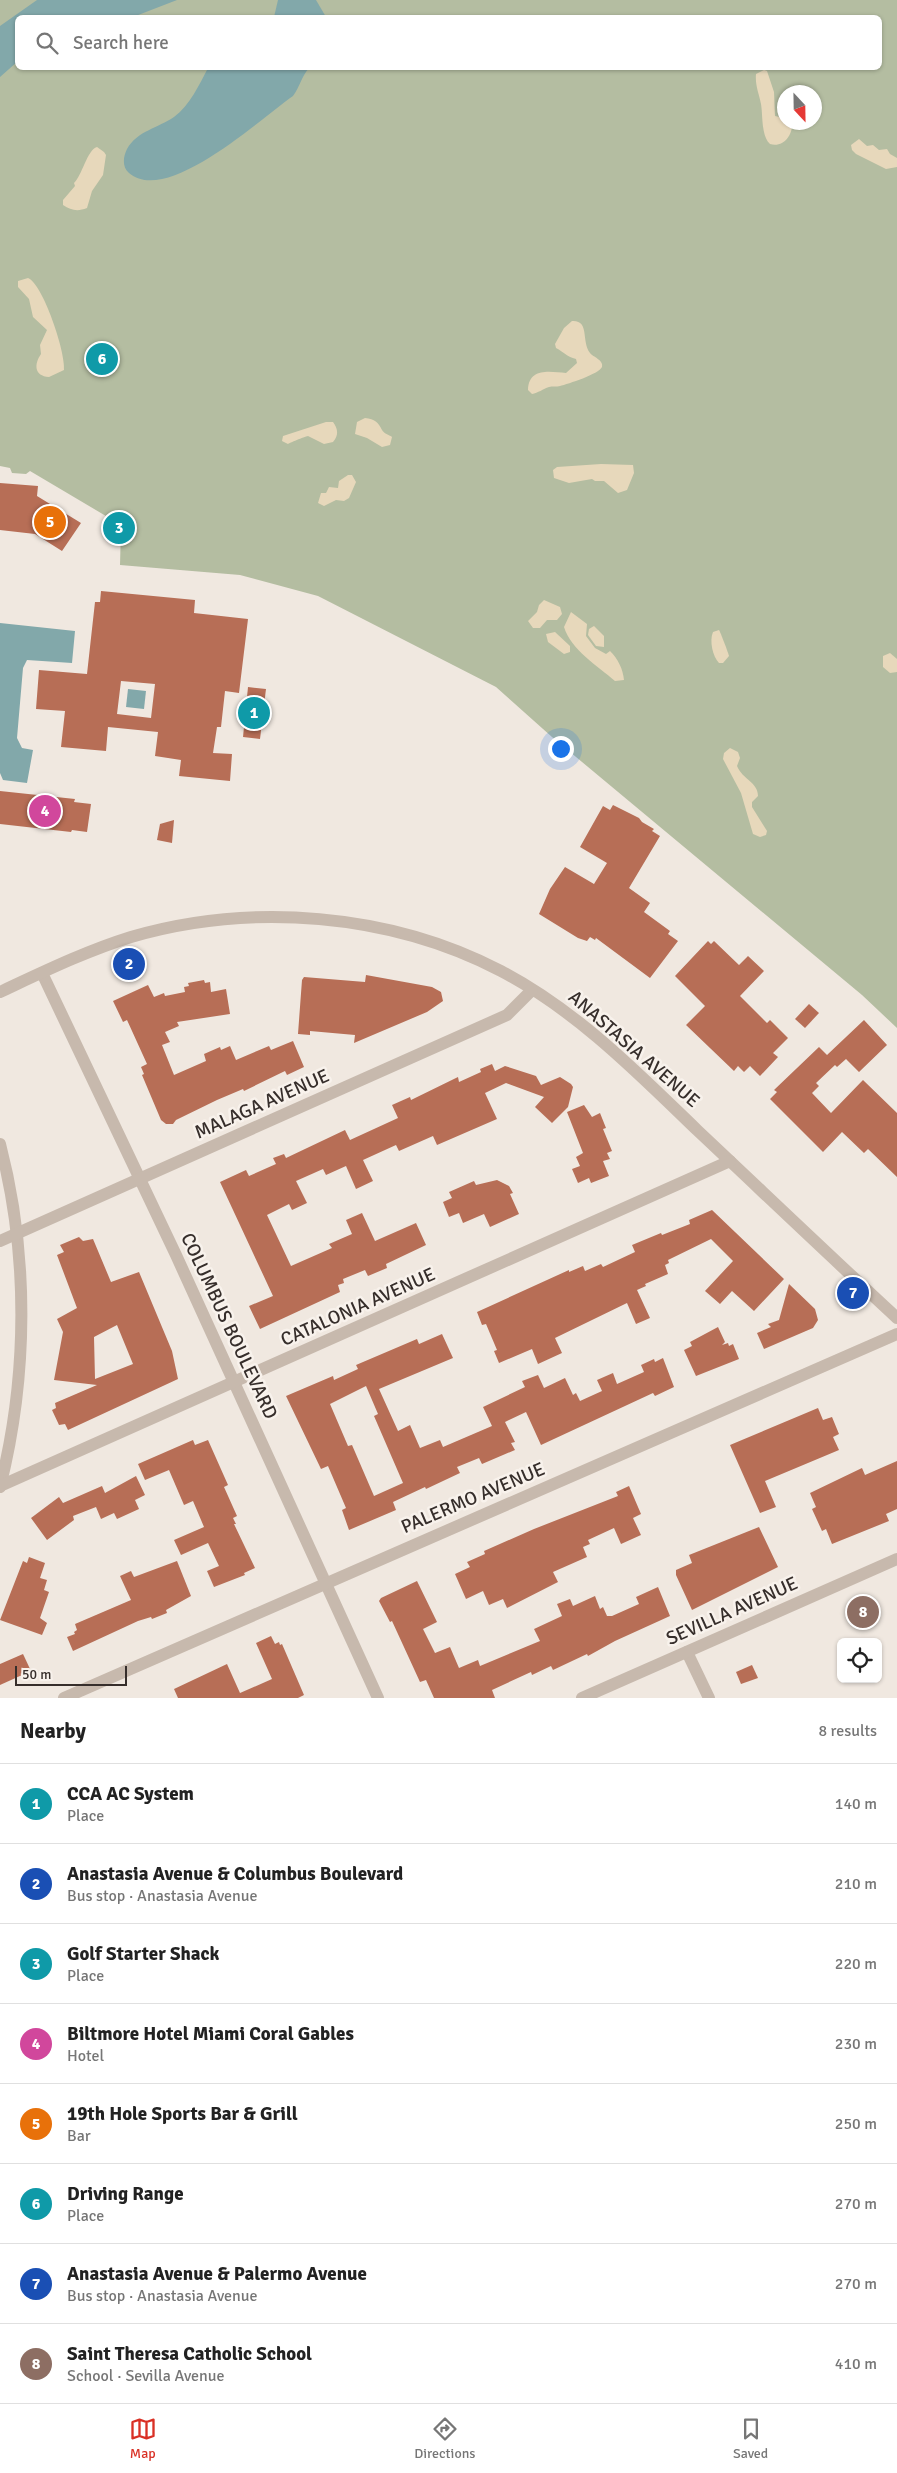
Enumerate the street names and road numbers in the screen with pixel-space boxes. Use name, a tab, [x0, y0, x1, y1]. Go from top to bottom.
street label: ANASTASIA AVENUE	[563, 985, 705, 1113]
street label: MALAGA AVENUE	[191, 1064, 333, 1144]
street label: COLUMBUS BOULEVARD	[175, 1229, 283, 1423]
street label: CATALONIA AVENUE	[277, 1262, 439, 1352]
street label: PALERMO AVENUE	[397, 1457, 549, 1539]
street label: SEVILLA AVENUE	[662, 1571, 802, 1651]

